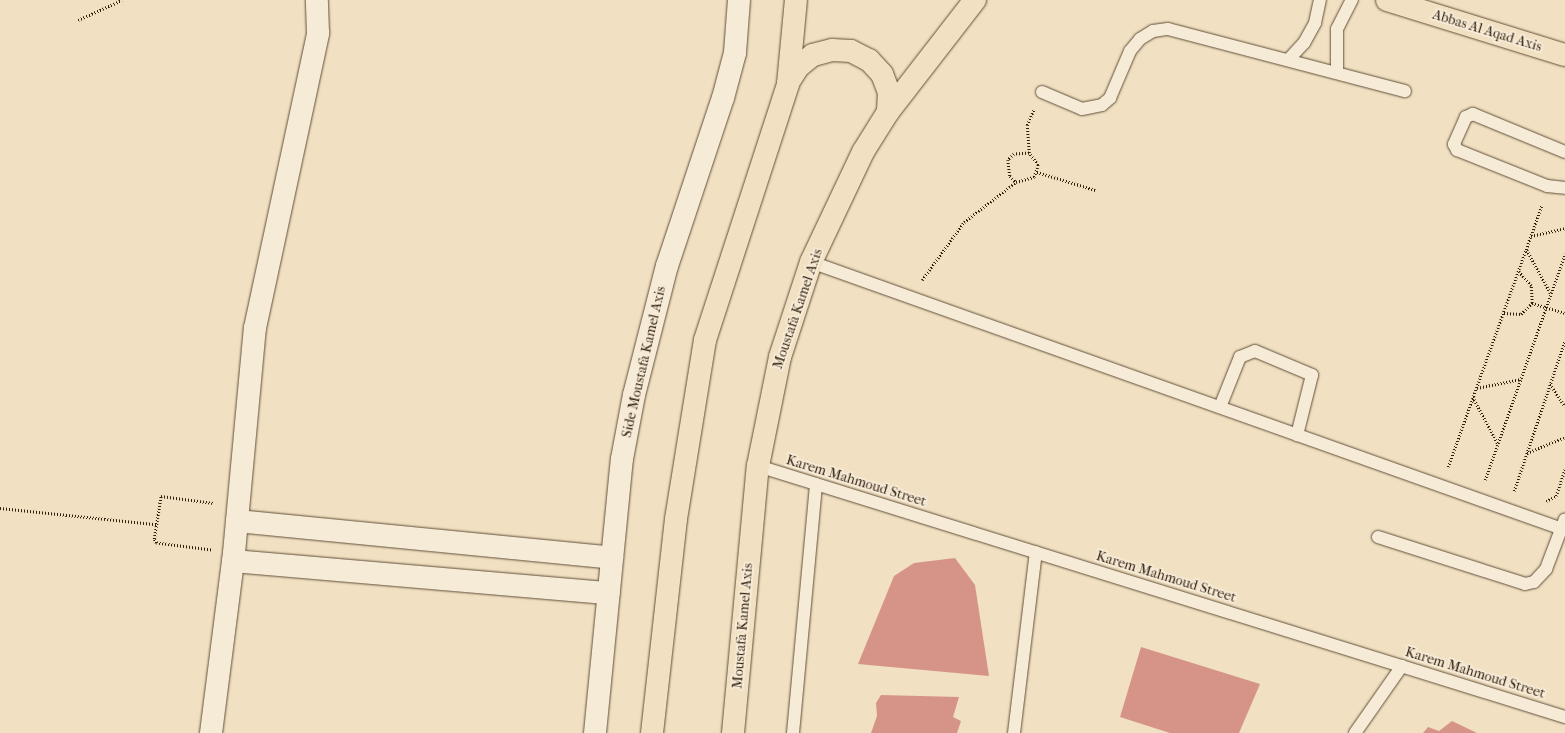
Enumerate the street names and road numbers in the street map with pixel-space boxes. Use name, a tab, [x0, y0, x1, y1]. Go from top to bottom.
street label: Abbas Al Aqad Axis	[1430, 6, 1544, 56]
street label: Moustafa Kamel Axis	[770, 247, 826, 371]
street label: Side Moustafa Kamel Axis	[618, 285, 670, 439]
street label: Karem Mahmoud Street	[784, 452, 928, 510]
street label: Karem Mahmoud Street	[1094, 548, 1238, 606]
street label: Moustafa Kamel Axis	[729, 562, 757, 690]
street label: Karem Mahmoud Street	[1403, 644, 1547, 702]

